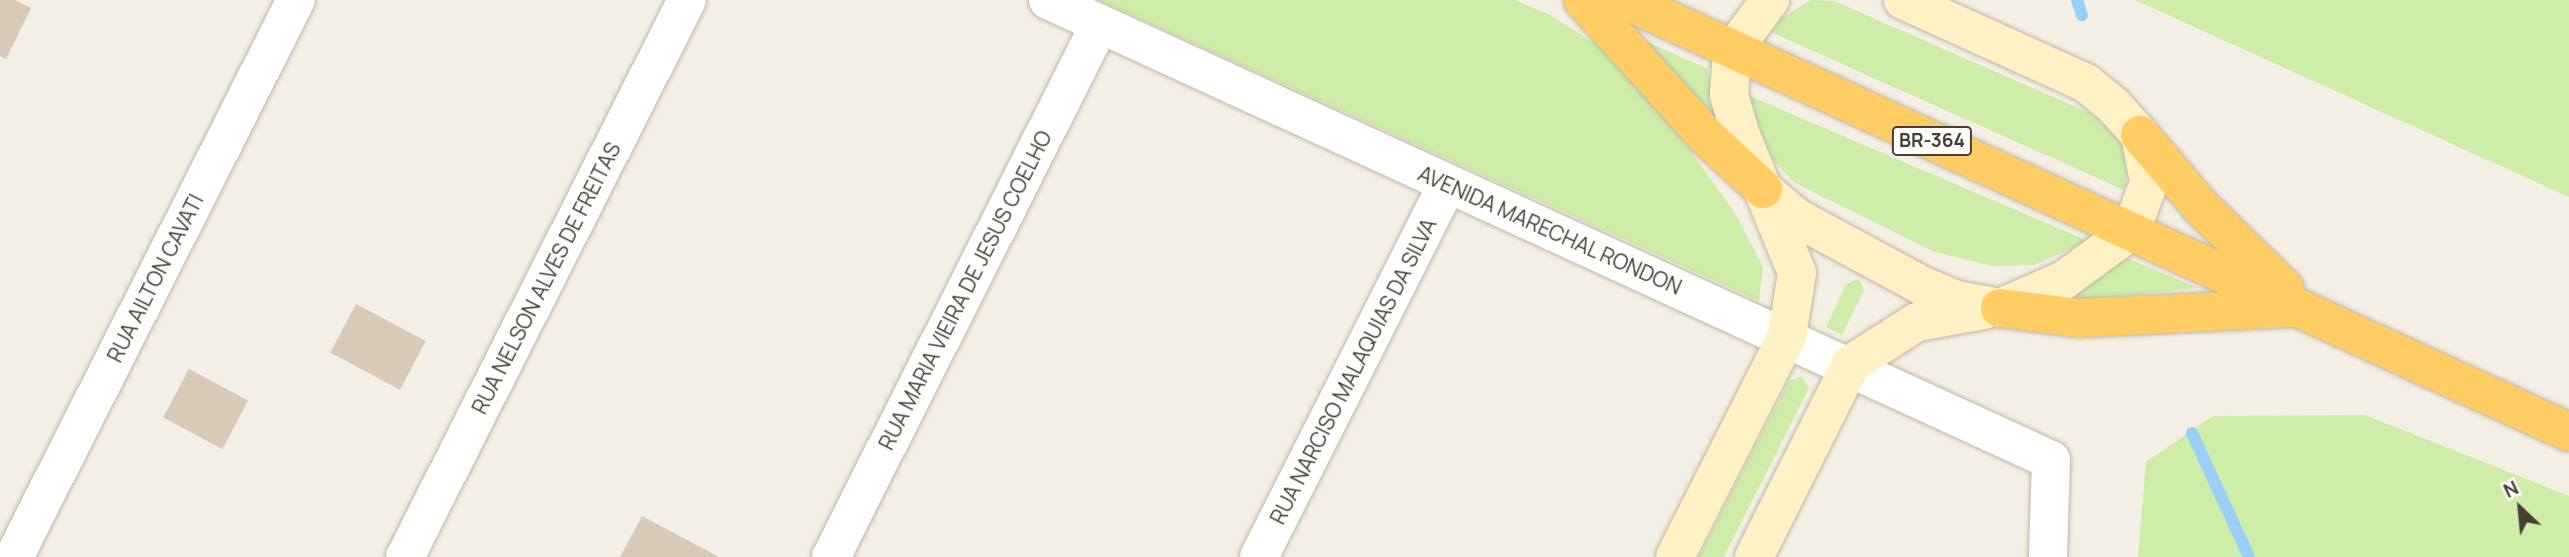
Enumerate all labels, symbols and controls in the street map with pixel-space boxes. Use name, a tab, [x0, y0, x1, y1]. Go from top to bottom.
road number: BR-364	[1892, 125, 1972, 156]
street label: RUA MARIA VIEIRA DE JESUS COELHO	[873, 126, 1057, 454]
street label: RUA NELSON ALVES DE FREITAS	[466, 138, 626, 418]
street label: AVENIDA MARECHAL RONDON	[1414, 160, 1686, 300]
street label: RUA AILTON CAVATI	[102, 190, 208, 366]
street label: RUA NARCISO MALAQUIAS DA SILVA	[1265, 214, 1441, 528]
north arrow	[2485, 473, 2555, 543]
text: N	[2499, 474, 2523, 504]

